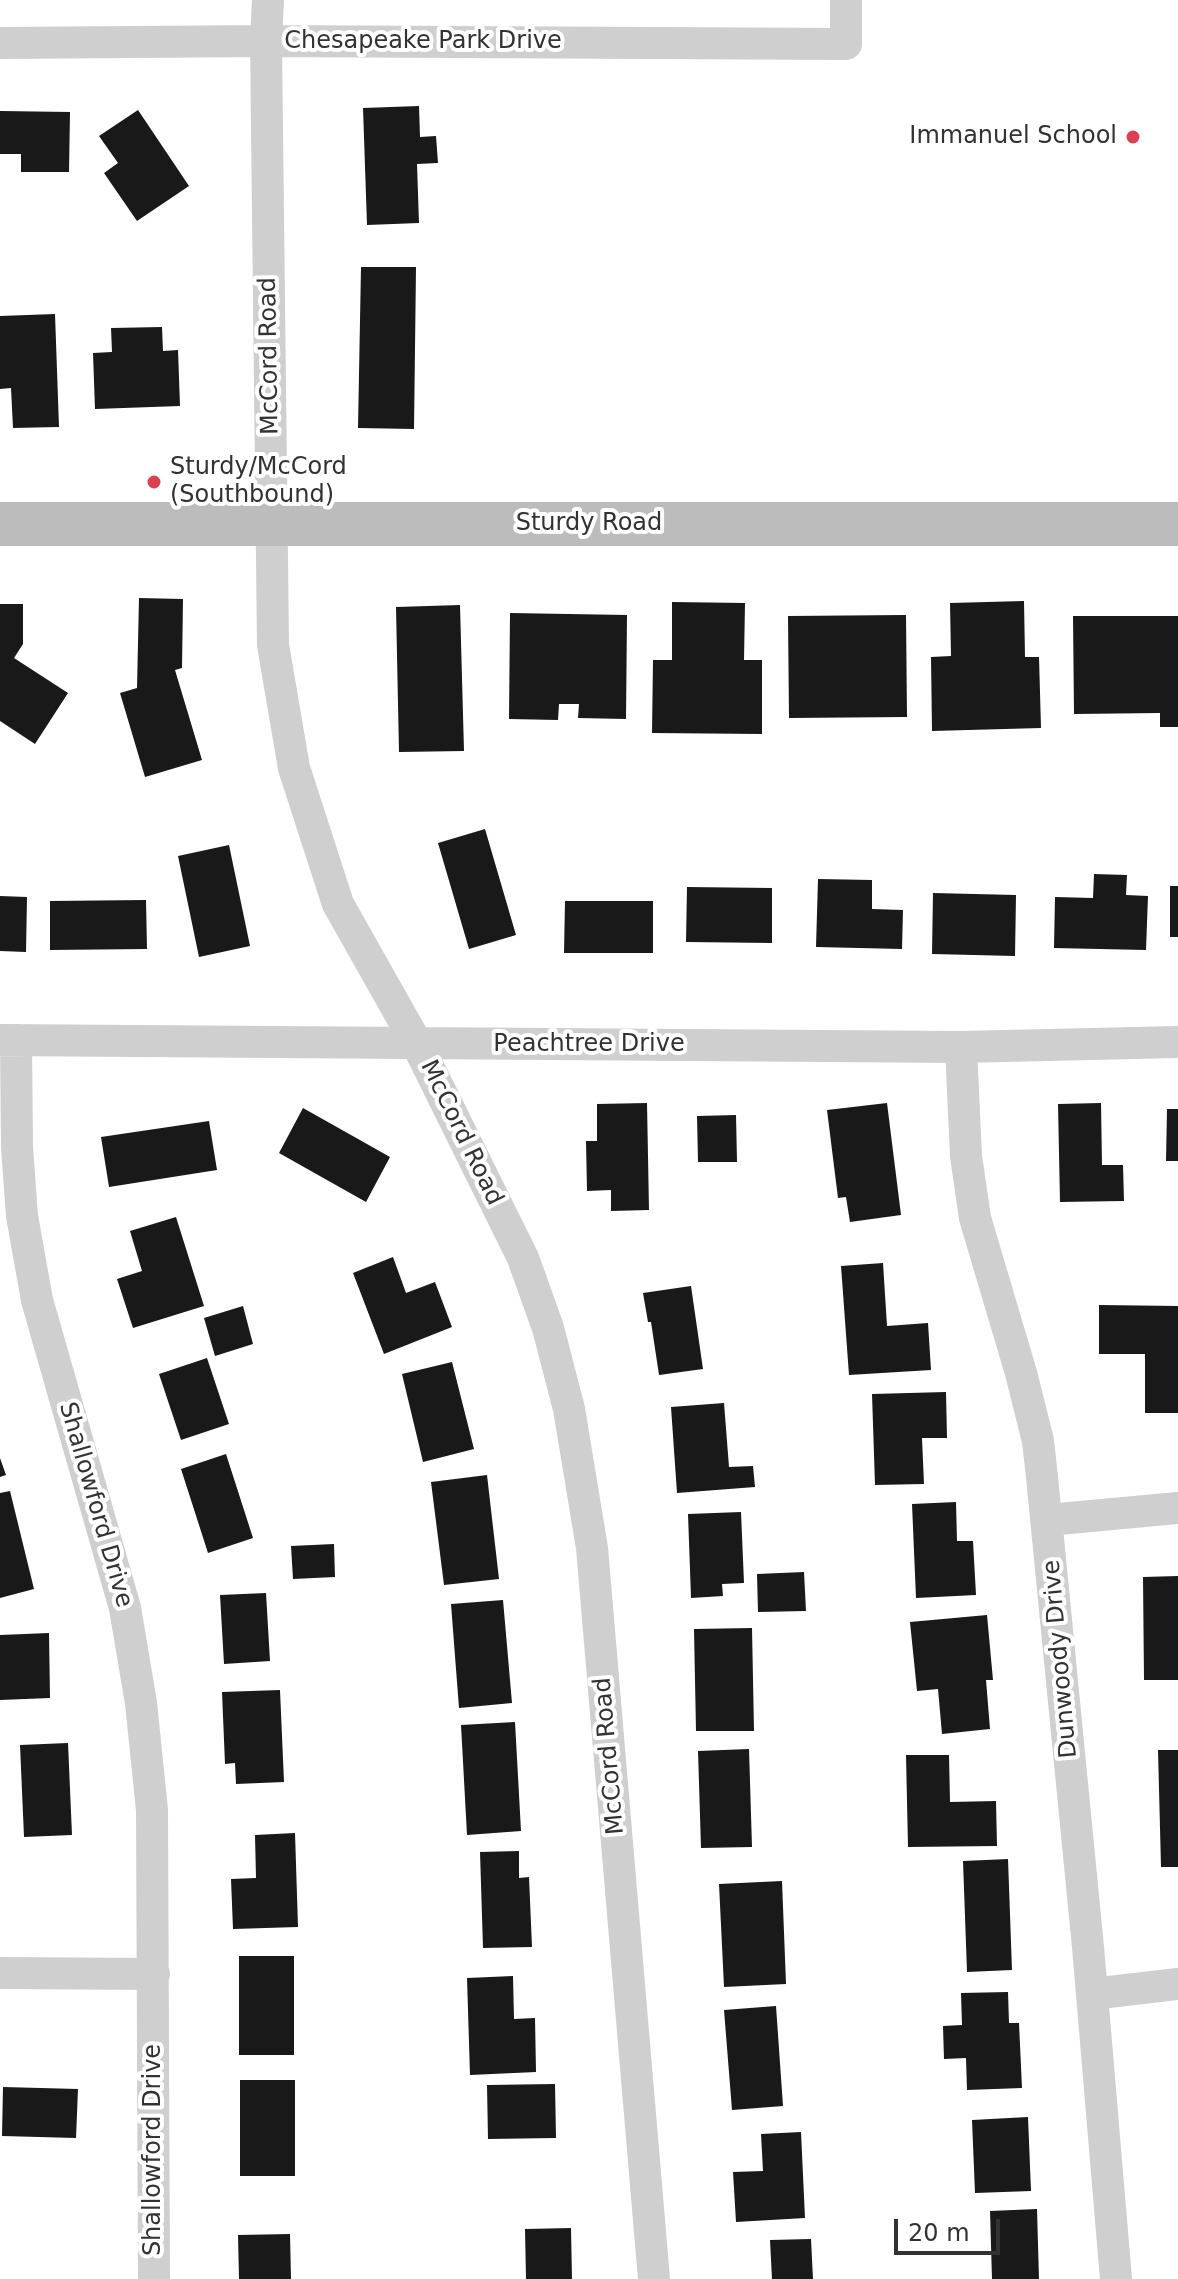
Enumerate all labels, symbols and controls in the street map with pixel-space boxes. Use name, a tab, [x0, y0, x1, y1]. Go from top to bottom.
street label: Chesapeake Park Drive	[284, 28, 562, 56]
place label: Immanuel School	[909, 123, 1117, 151]
marker: Immanuel School	[1124, 128, 1142, 146]
street label: McCord Road	[254, 277, 286, 435]
place label: Sturdy/McCord (Southbound)	[170, 454, 347, 510]
marker: Sturdy/McCord (Southbound)	[145, 473, 163, 491]
street label: Sturdy Road	[516, 510, 662, 538]
street label: Peachtree Drive	[493, 1031, 685, 1059]
street label: McCord Road	[413, 1056, 509, 1210]
street label: Shallowford Drive	[52, 1399, 138, 1611]
street label: Dunwoody Drive	[1038, 1559, 1084, 1759]
street label: McCord Road	[589, 1676, 631, 1836]
street label: Shallowford Drive	[140, 2044, 168, 2256]
scale bar	[898, 2203, 1004, 2253]
text: 20 m	[908, 2219, 970, 2247]

